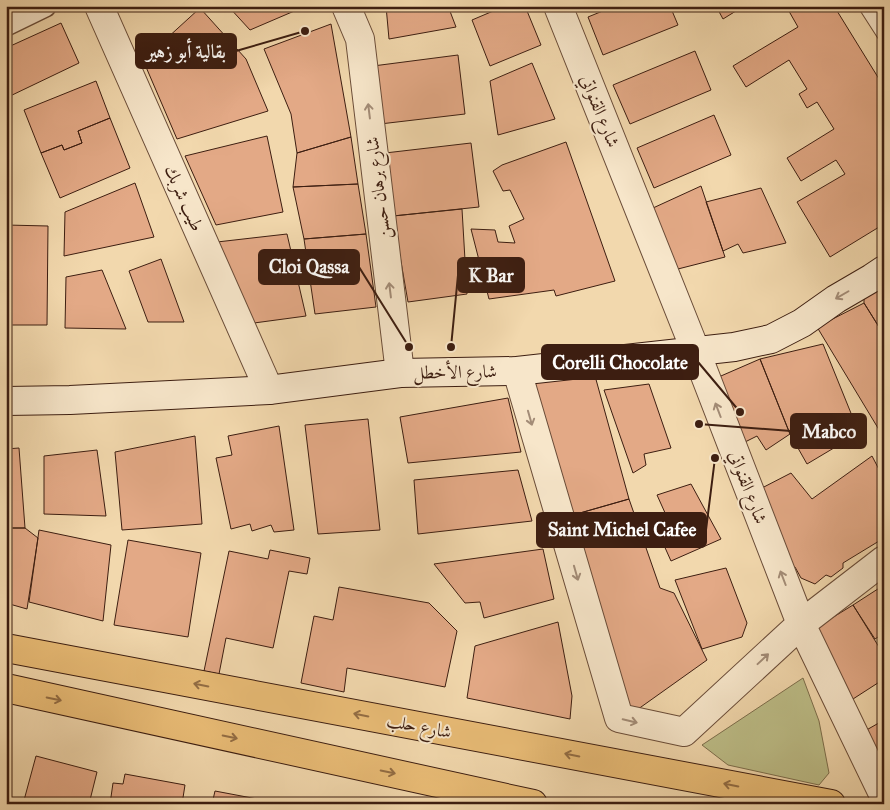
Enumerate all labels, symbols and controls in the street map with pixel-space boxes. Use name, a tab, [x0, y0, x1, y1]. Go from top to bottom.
callout: بقالية أبو زهير	[136, 34, 236, 68]
text: بقالية أبو زهير	[144, 38, 226, 64]
street label: شارع القنواتي	[572, 71, 625, 152]
one-way arrow	[364, 103, 374, 119]
street label: شارع برهان حسن	[361, 135, 399, 241]
street label: طيب شربك	[159, 161, 208, 235]
callout: Cloi Qassa	[259, 250, 359, 284]
text: Cloi Qassa	[269, 255, 350, 279]
callout: K Bar	[458, 258, 524, 292]
text: K Bar	[468, 264, 515, 287]
one-way arrow	[385, 282, 395, 298]
one-way arrow	[836, 291, 850, 301]
callout: Corelli Chocolate	[542, 345, 698, 379]
text: Corelli Chocolate	[552, 351, 688, 374]
street label: شارع الأخطل	[413, 358, 497, 388]
one-way arrow	[713, 403, 722, 418]
one-way arrow	[526, 409, 536, 425]
callout: Mabco	[791, 414, 866, 448]
text: Mabco	[802, 420, 857, 443]
street label: شارع القنواتي	[720, 447, 772, 528]
callout: Saint Michel Cafee	[537, 513, 706, 547]
text: Saint Michel Cafee	[548, 518, 696, 541]
one-way arrow	[572, 565, 582, 581]
one-way arrow	[778, 571, 788, 586]
one-way arrow	[757, 653, 769, 665]
one-way arrow	[193, 679, 209, 689]
one-way arrow	[45, 695, 61, 704]
one-way arrow	[353, 709, 369, 719]
street label: شارع حلب	[384, 709, 453, 747]
one-way arrow	[622, 717, 638, 726]
one-way arrow	[221, 733, 237, 742]
one-way arrow	[564, 749, 580, 759]
one-way arrow	[380, 768, 396, 777]
one-way arrow	[724, 780, 740, 789]

